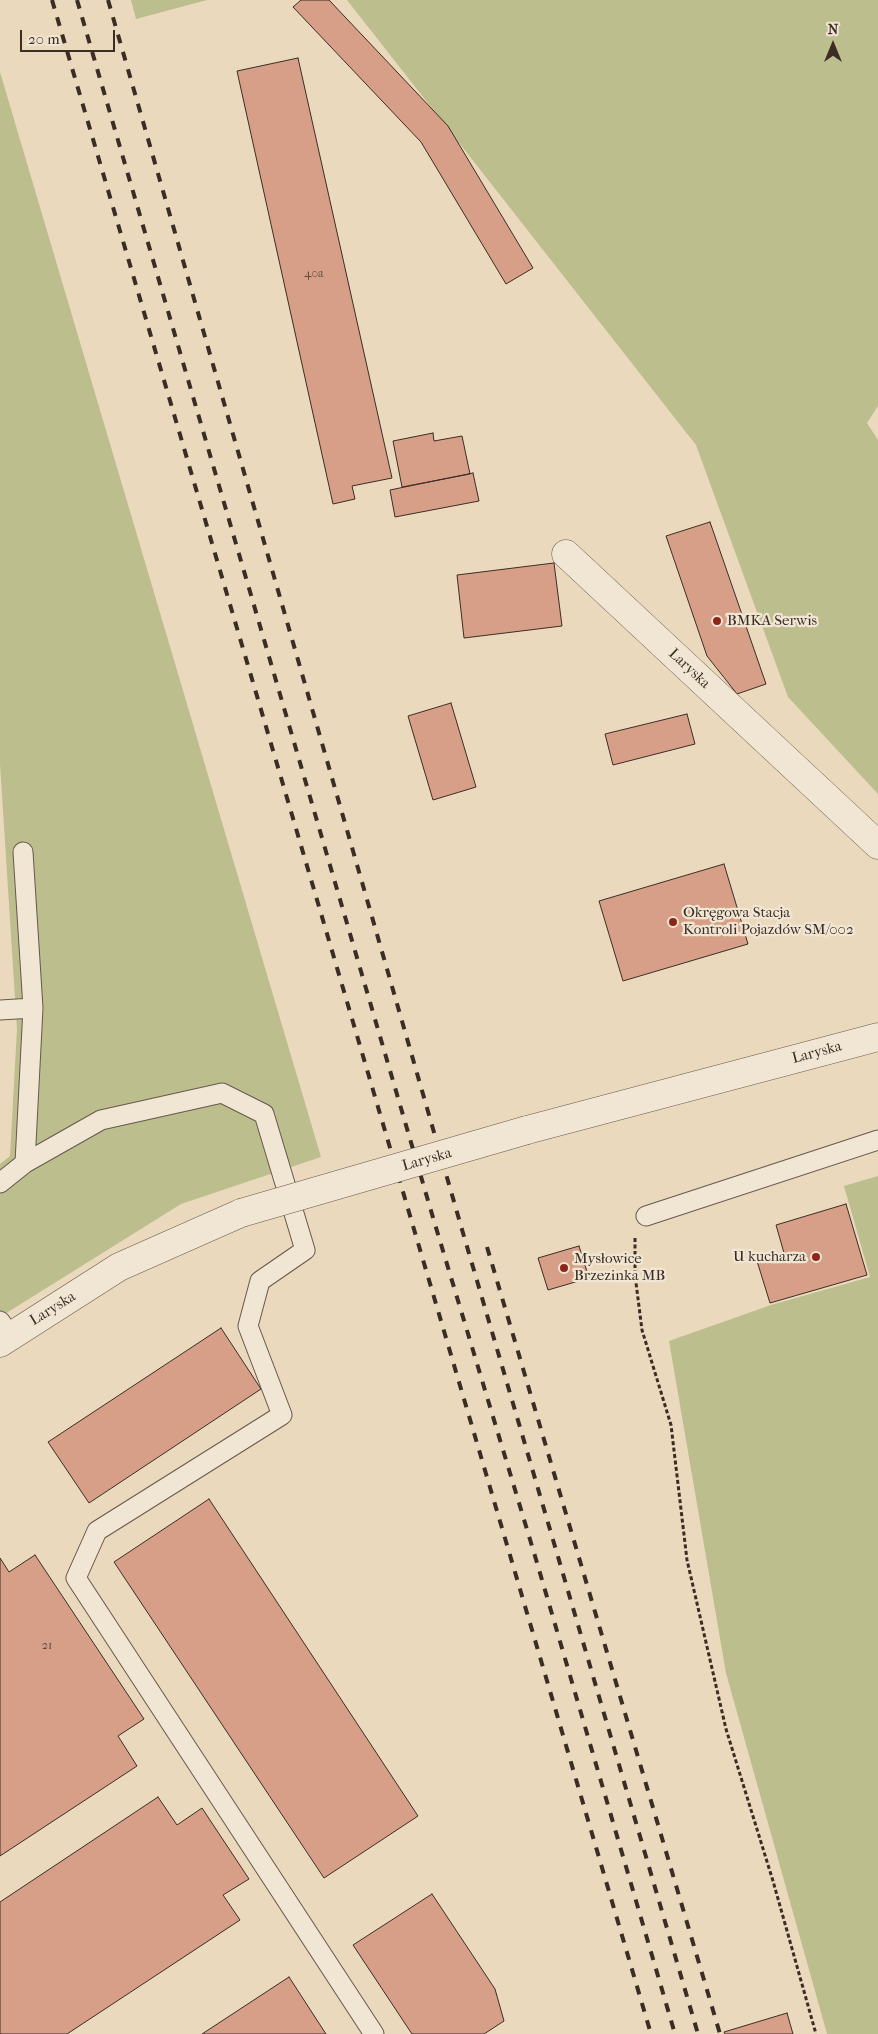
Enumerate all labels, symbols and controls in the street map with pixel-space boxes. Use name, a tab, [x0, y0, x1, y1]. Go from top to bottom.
scale bar	[22, 20, 118, 52]
north arrow	[808, 20, 858, 70]
text: N	[828, 21, 838, 38]
text: 20 m	[28, 30, 60, 48]
house number: 40a	[304, 267, 324, 281]
place label: BMKA Serwis	[727, 612, 817, 630]
marker: BMKA Serwis	[711, 615, 723, 627]
street label: Laryska	[664, 645, 714, 693]
place label: Okręgowa Stacja Kontroli Pojazdów SM/002	[683, 904, 854, 939]
marker: Okręgowa Stacja Kontroli Pojazdów SM/002	[667, 916, 679, 928]
street label: Laryska	[790, 1038, 844, 1068]
street label: Laryska	[400, 1144, 454, 1176]
place label: U kucharza	[733, 1248, 806, 1266]
place label: Mysłowice Brzezinka MB	[574, 1250, 665, 1285]
marker: U kucharza	[810, 1251, 822, 1263]
marker: Mysłowice Brzezinka MB	[558, 1262, 570, 1274]
street label: Laryska	[27, 1288, 79, 1330]
house number: 21	[42, 1639, 52, 1653]

